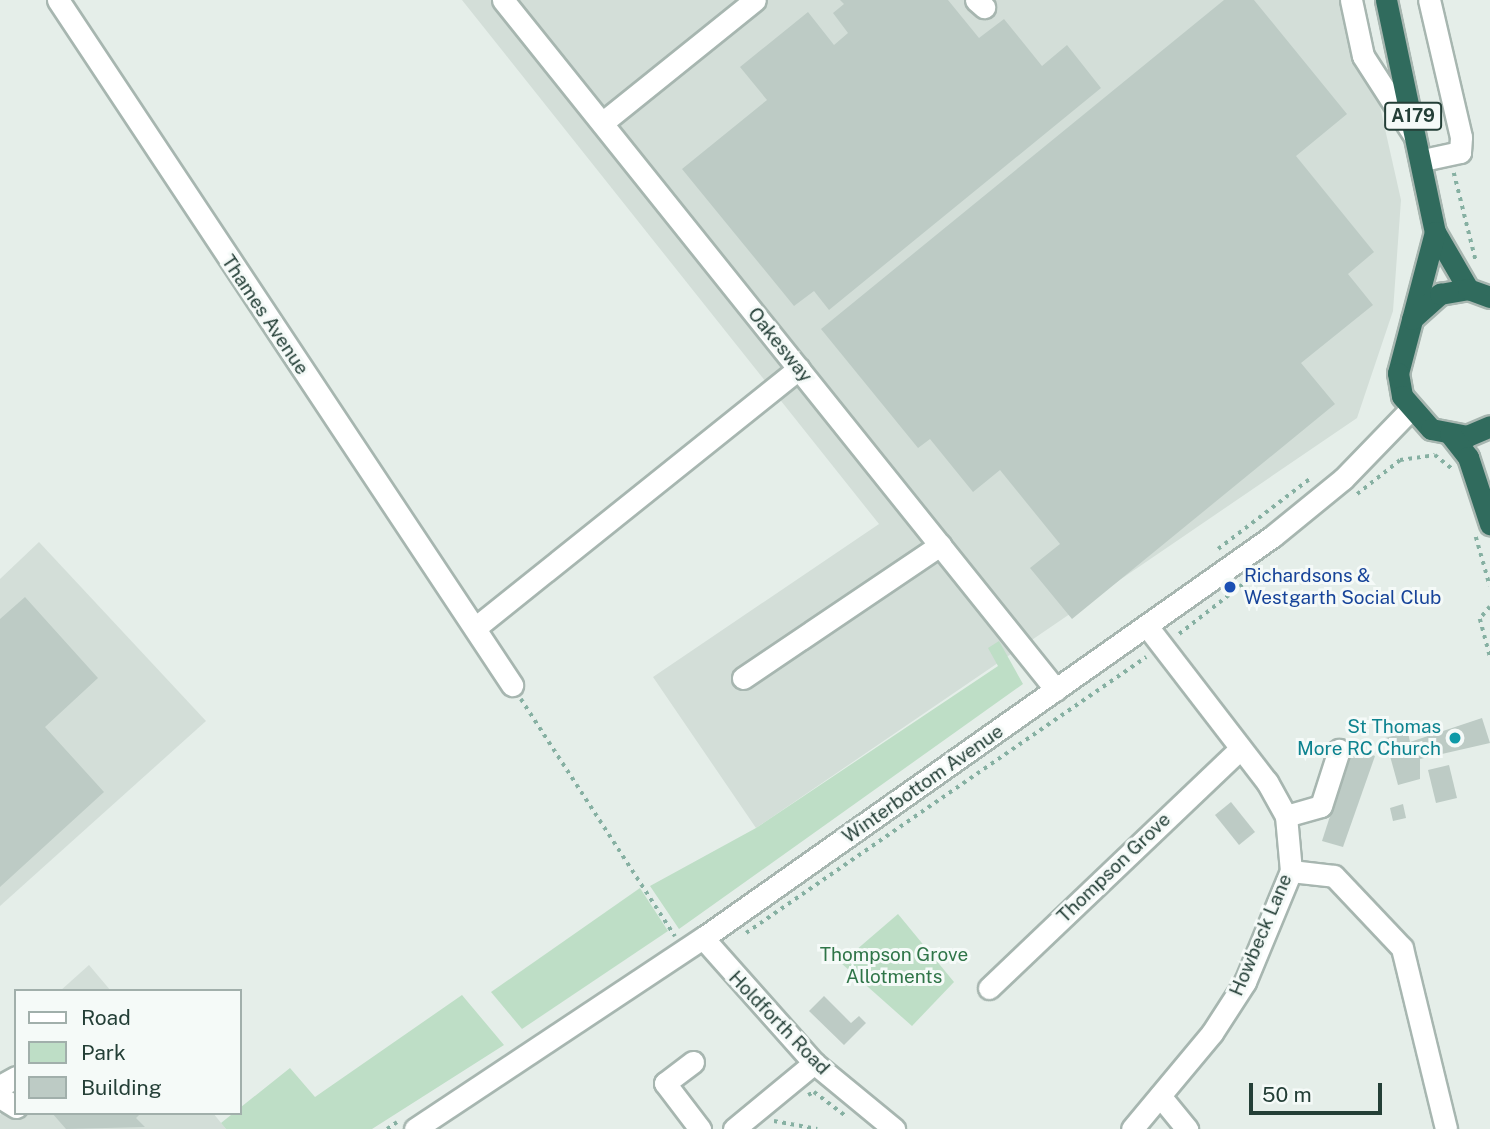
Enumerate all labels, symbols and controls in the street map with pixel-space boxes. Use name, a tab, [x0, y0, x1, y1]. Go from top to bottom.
road number: A179	[1383, 102, 1443, 131]
street label: Thames Avenue	[217, 251, 313, 379]
street label: Oakesway	[743, 303, 817, 387]
place label: Richardsons & Westgarth Social Club	[1244, 565, 1441, 609]
marker: Richardsons & Westgarth Social Club	[1222, 579, 1238, 595]
place label: St Thomas More RC Church	[1297, 716, 1441, 760]
street label: Winterbottom Avenue	[838, 720, 1008, 848]
marker: St Thomas More RC Church	[1447, 730, 1463, 746]
street label: Thompson Grove	[1053, 808, 1175, 928]
street label: Howbeck Lane	[1225, 871, 1297, 999]
park label: Thompson Grove Allotments	[820, 944, 968, 988]
street label: Holdforth Road	[724, 967, 834, 1079]
legend	[14, 989, 242, 1115]
text: Road	[81, 1005, 131, 1030]
text: Park	[81, 1040, 126, 1065]
scale bar	[1252, 1070, 1385, 1114]
text: Building	[81, 1075, 162, 1100]
text: 50 m	[1262, 1082, 1312, 1107]

